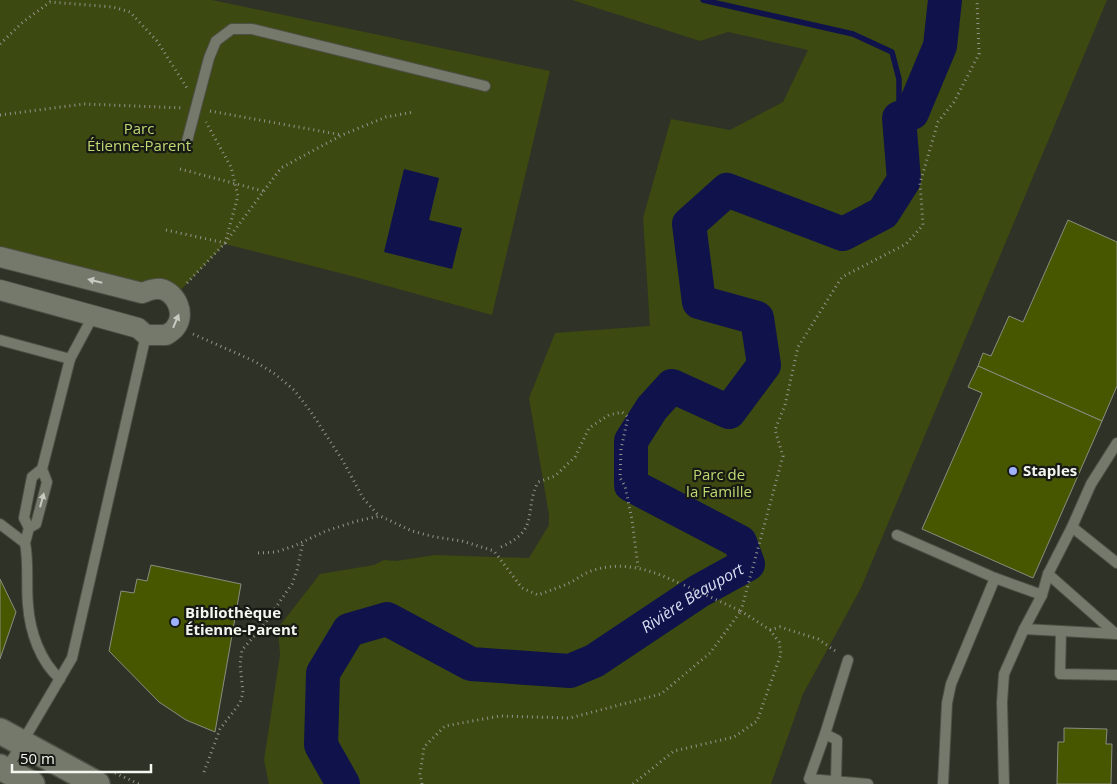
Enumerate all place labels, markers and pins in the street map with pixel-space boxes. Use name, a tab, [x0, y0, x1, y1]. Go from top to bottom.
place label: Staples	[1023, 460, 1077, 480]
marker: Staples	[1007, 465, 1019, 477]
place label: Bibliothèque Étienne-Parent	[185, 602, 298, 639]
marker: Bibliothèque Étienne-Parent	[169, 616, 181, 628]

